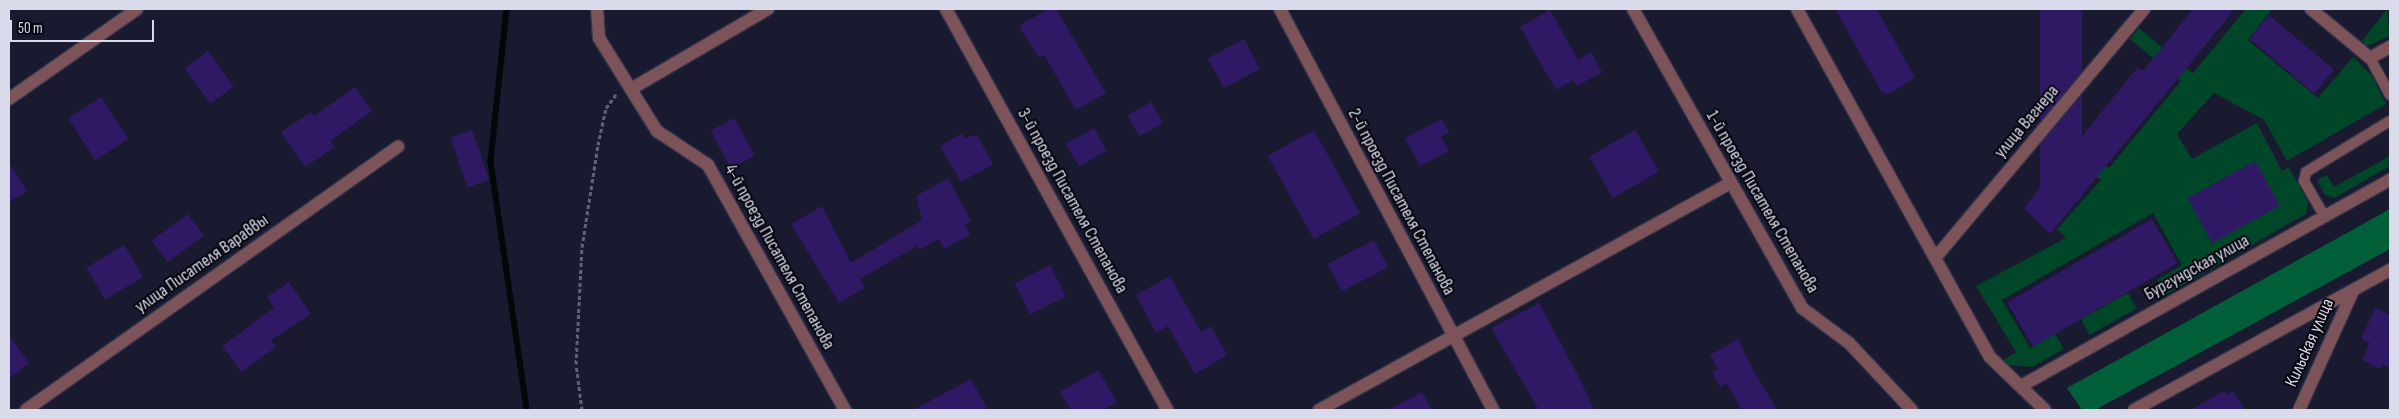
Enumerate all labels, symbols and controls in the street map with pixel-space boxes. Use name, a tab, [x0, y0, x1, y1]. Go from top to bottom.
scale bar	[12, 10, 156, 42]
text: 50 m	[18, 19, 43, 38]
street label: улица Вагнера	[1990, 81, 2064, 163]
street label: 3-й проезд Писателя Степанова	[1012, 105, 1132, 297]
street label: 2-й проезд Писателя Степанова	[1343, 105, 1459, 299]
street label: 1-й проезд Писателя Степанова	[1701, 107, 1823, 297]
street label: 4-й проезд Писателя Степанова	[719, 161, 839, 353]
street label: улица Писателя Вараввы	[131, 210, 273, 318]
street label: Бургундская улица	[2141, 230, 2253, 306]
street label: Кильская улица	[2281, 295, 2339, 391]

